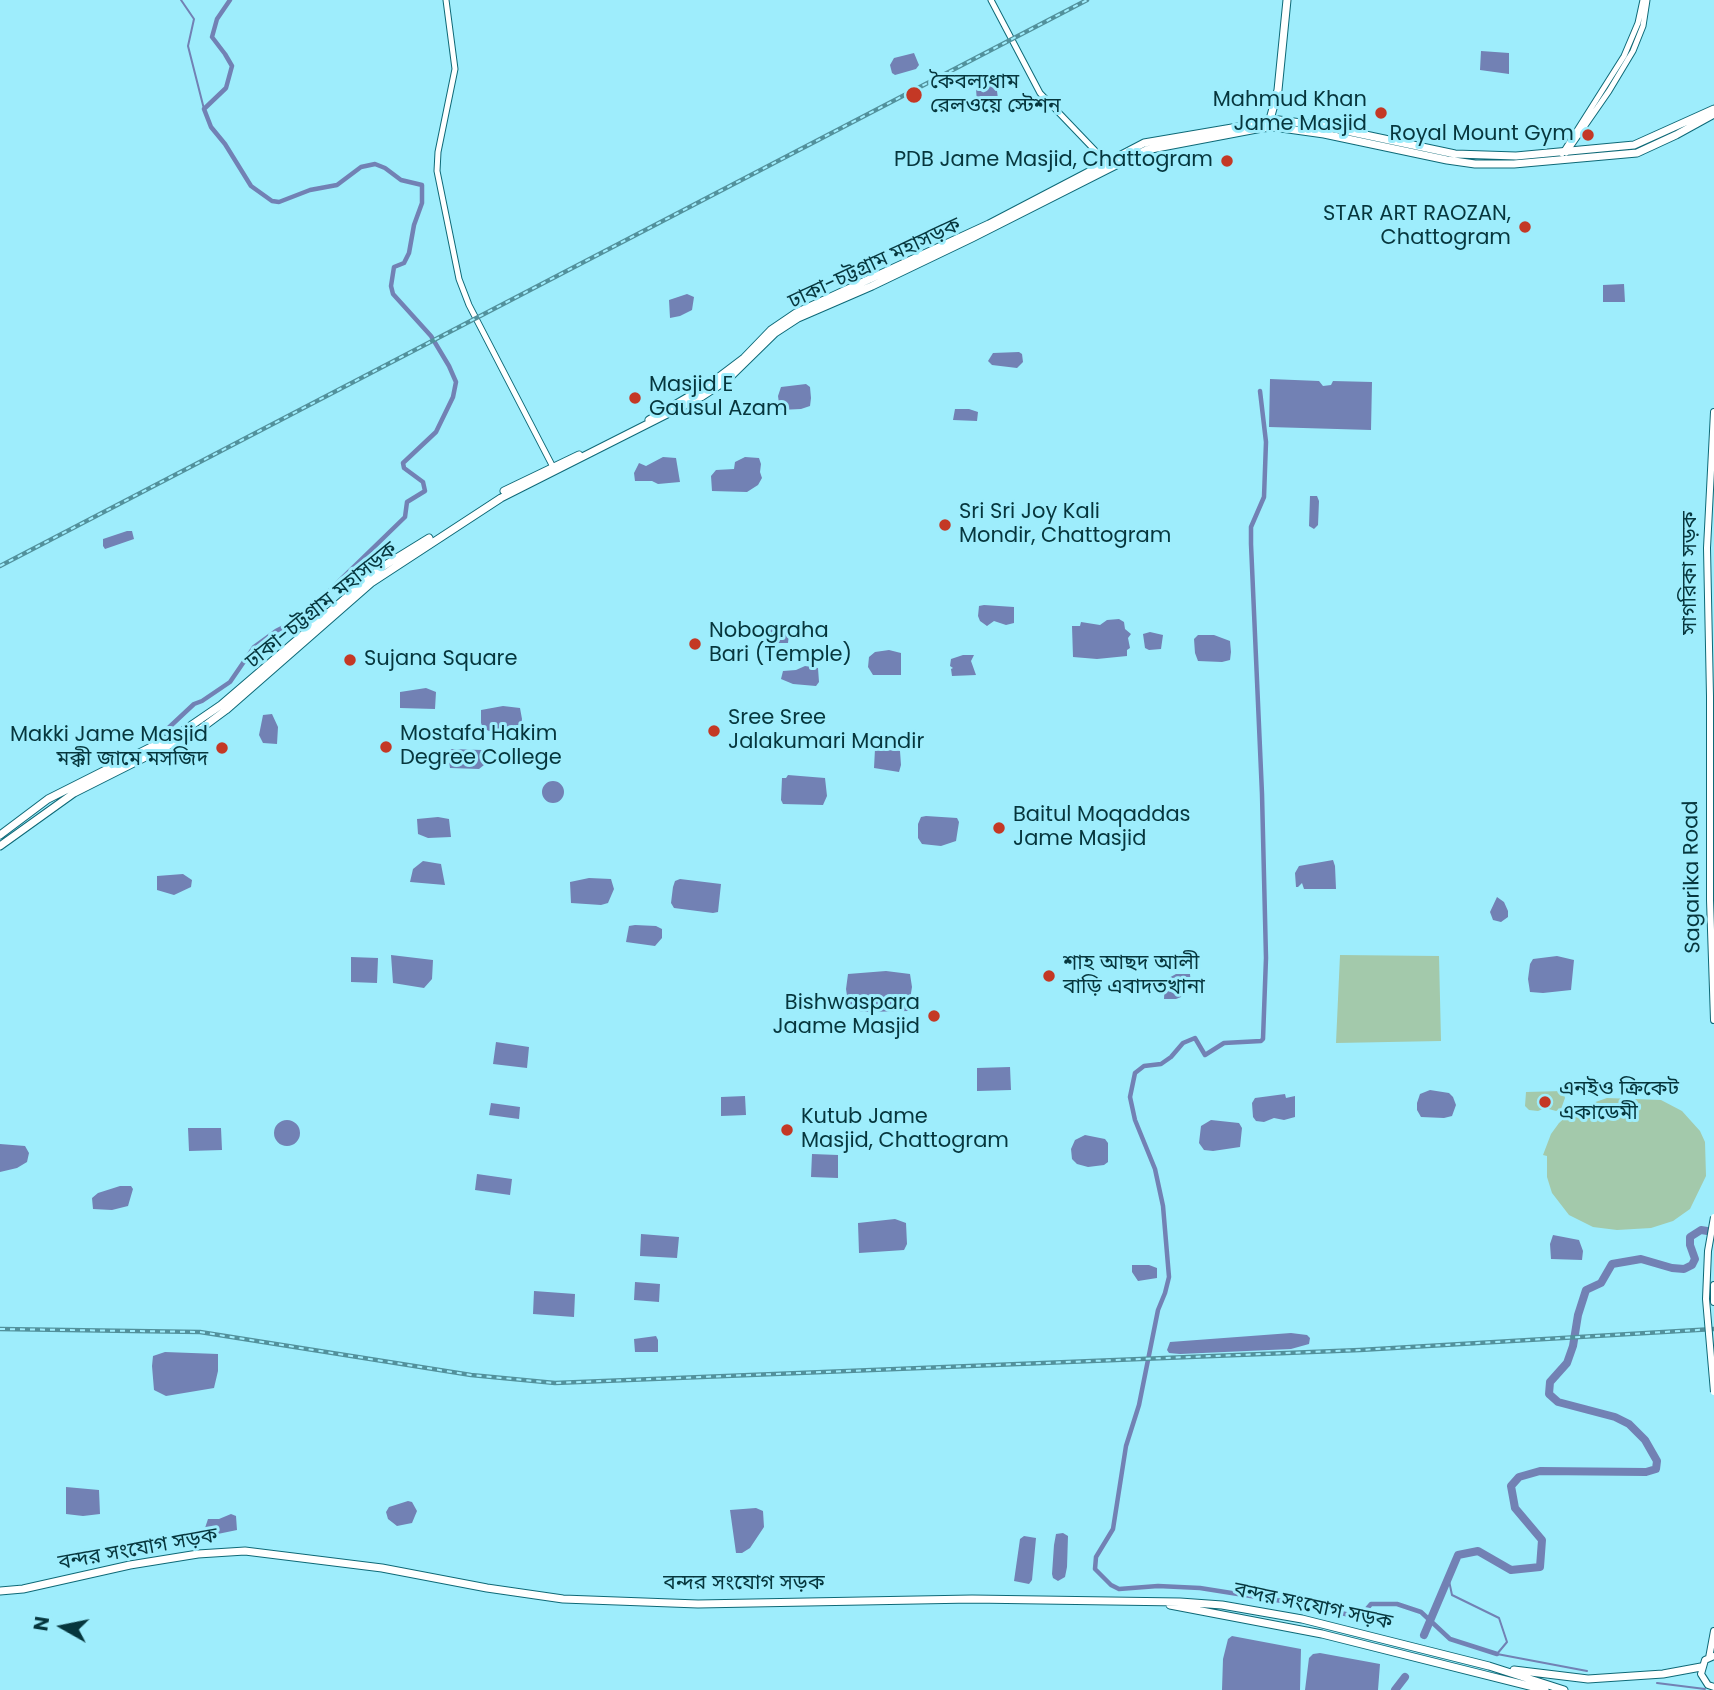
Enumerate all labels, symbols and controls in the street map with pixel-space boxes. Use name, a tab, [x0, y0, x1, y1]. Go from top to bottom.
place label: কৈবল্যধাম রেলওয়ে স্টেশন	[930, 70, 1061, 120]
marker: কৈবল্যধাম রেলওয়ে স্টেশন	[904, 85, 924, 105]
place label: Mahmud Khan Jame Masjid	[1213, 88, 1367, 138]
marker: Mahmud Khan Jame Masjid	[1373, 105, 1389, 121]
place label: Royal Mount Gym	[1390, 122, 1574, 148]
marker: Royal Mount Gym	[1580, 127, 1596, 143]
place label: PDB Jame Masjid, Chattogram	[894, 148, 1213, 174]
marker: PDB Jame Masjid, Chattogram	[1219, 153, 1235, 169]
place label: STAR ART RAOZAN, Chattogram	[1323, 202, 1511, 252]
street label: ঢাকা-চট্টগ্রাম মহাসড়ক	[785, 213, 965, 315]
marker: STAR ART RAOZAN, Chattogram	[1517, 219, 1533, 235]
place label: Masjid E Gausul Azam	[649, 373, 788, 423]
marker: Masjid E Gausul Azam	[627, 390, 643, 406]
place label: Sri Sri Joy Kali Mondir, Chattogram	[959, 500, 1171, 550]
street label: সাগরিকা সড়ক	[1678, 511, 1704, 635]
marker: Sri Sri Joy Kali Mondir, Chattogram	[937, 517, 953, 533]
street label: ঢাকা-চট্টগ্রাম মহাসড়ক	[241, 537, 403, 675]
place label: Nobograha Bari (Temple)	[709, 619, 852, 669]
marker: Nobograha Bari (Temple)	[687, 636, 703, 652]
place label: Sujana Square	[364, 647, 517, 673]
marker: Sujana Square	[342, 652, 358, 668]
place label: Sree Sree Jalakumari Mandir	[728, 706, 924, 756]
place label: Mostafa Hakim Degree College	[400, 722, 562, 772]
place label: Makki Jame Masjid মক্কী জামে মসজিদ	[10, 723, 208, 773]
marker: Sree Sree Jalakumari Mandir	[706, 723, 722, 739]
marker: Mostafa Hakim Degree College	[378, 739, 394, 755]
marker: Makki Jame Masjid মক্কী জামে মসজিদ	[214, 740, 230, 756]
street label: Sagarika Road	[1679, 800, 1707, 954]
place label: Baitul Moqaddas Jame Masjid	[1013, 803, 1191, 853]
marker: Baitul Moqaddas Jame Masjid	[991, 820, 1007, 836]
place label: শাহ আছদ আলী বাড়ি এবাদতখানা	[1063, 951, 1205, 1001]
marker: শাহ আছদ আলী বাড়ি এবাদতখানা	[1041, 968, 1057, 984]
place label: Bishwaspara Jaame Masjid	[772, 991, 920, 1041]
marker: Bishwaspara Jaame Masjid	[926, 1008, 942, 1024]
place label: এনইও ক্রিকেট একাডেমী	[1559, 1077, 1679, 1127]
marker: এনইও ক্রিকেট একাডেমী	[1537, 1094, 1553, 1110]
place label: Kutub Jame Masjid, Chattogram	[801, 1105, 1009, 1155]
marker: Kutub Jame Masjid, Chattogram	[779, 1122, 795, 1138]
street label: বন্দর সংযোগ সড়ক	[56, 1524, 220, 1576]
street label: বন্দর সংযোগ সড়ক	[663, 1571, 825, 1597]
street label: বন্দর সংযোগ সড়ক	[1232, 1578, 1394, 1636]
north arrow	[28, 1592, 98, 1662]
text: N	[27, 1614, 56, 1633]

